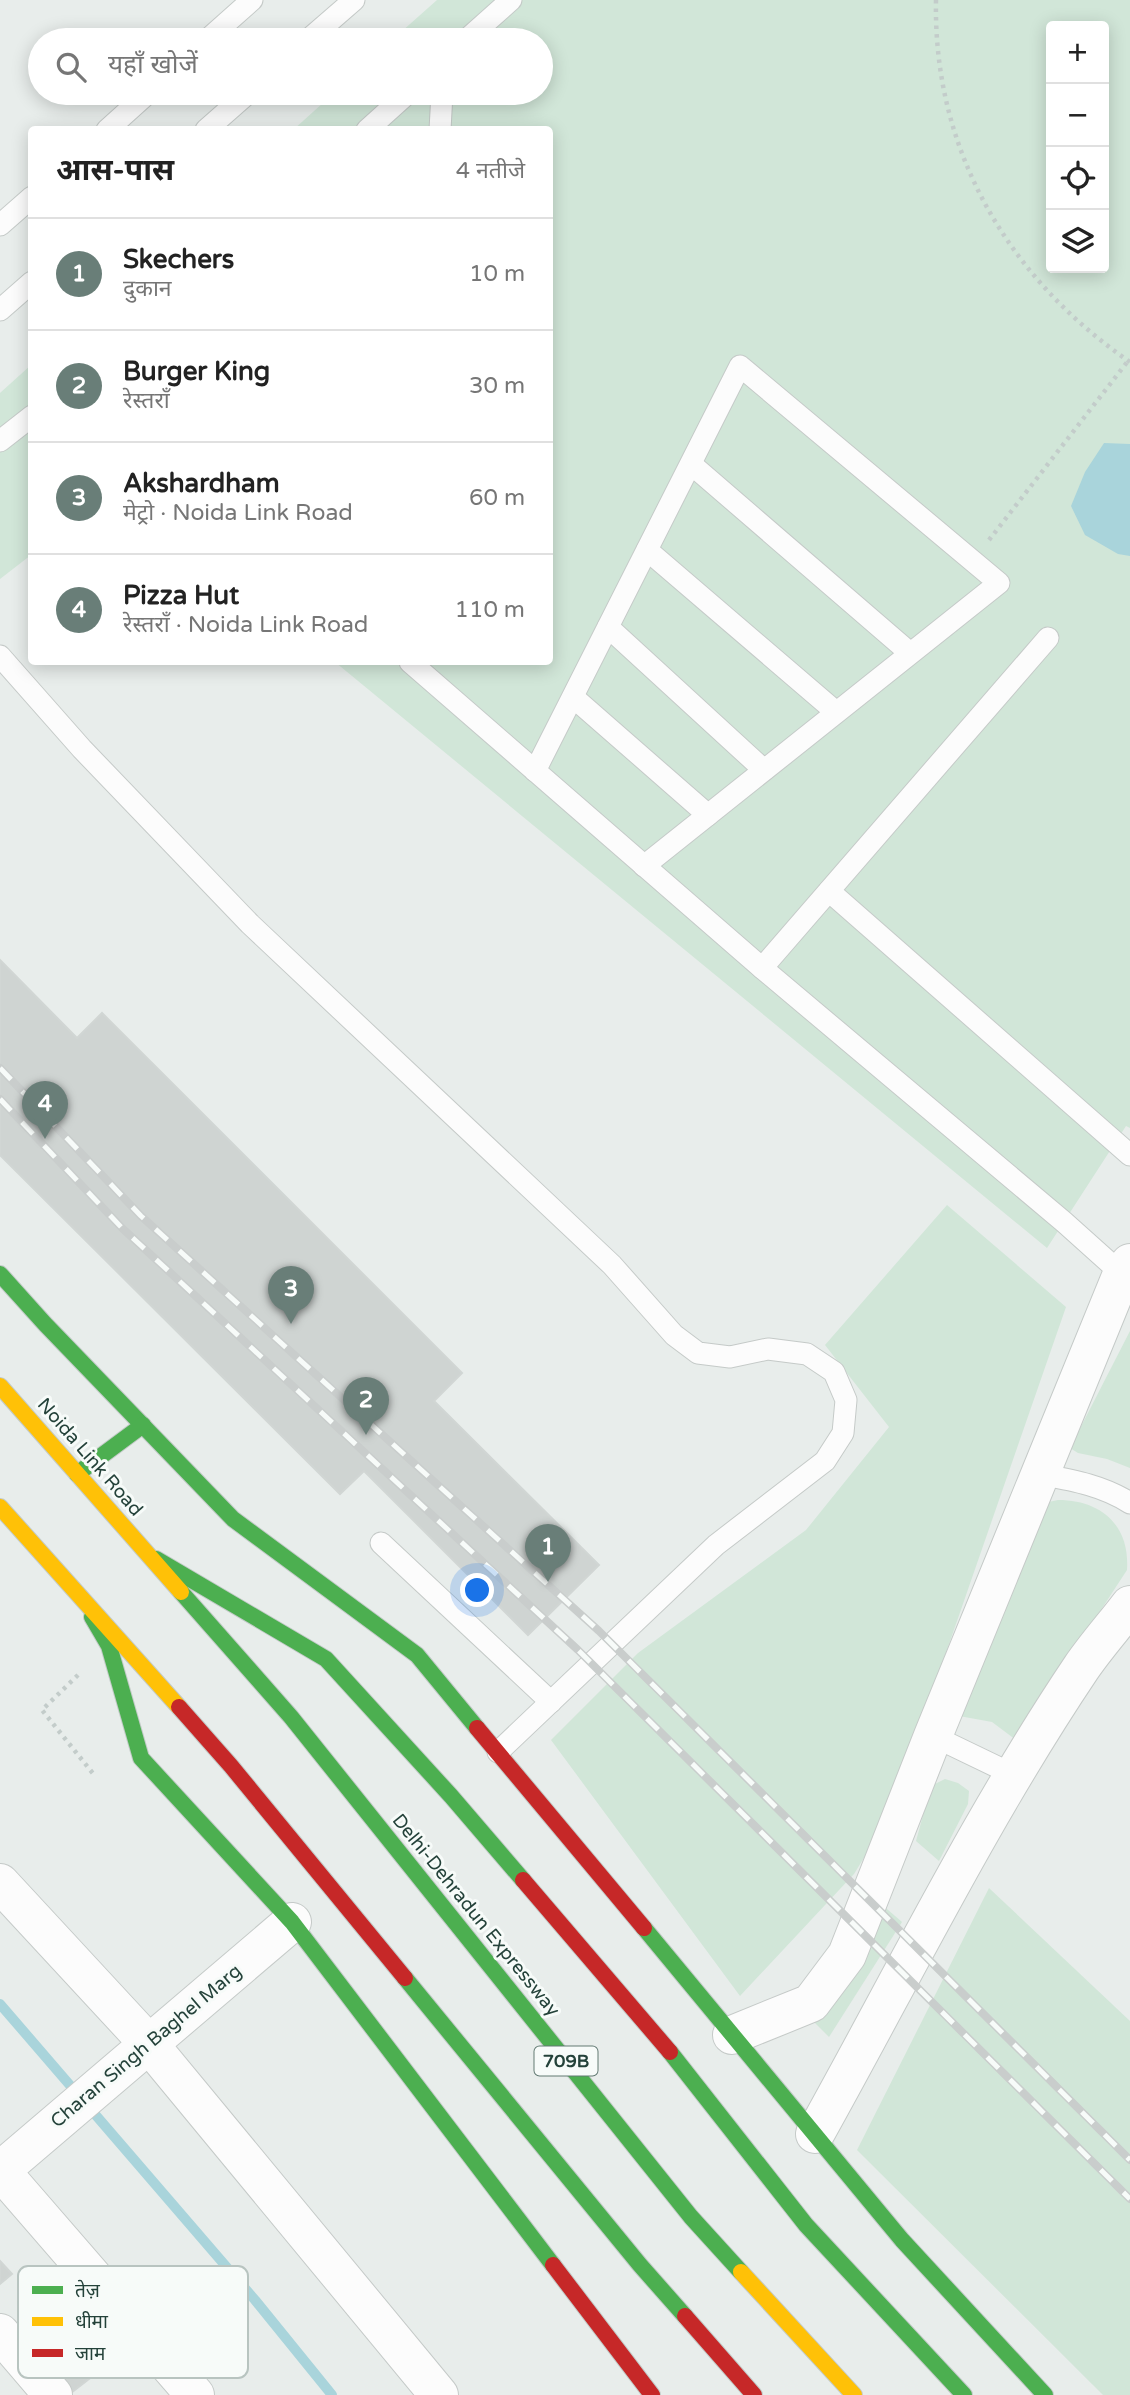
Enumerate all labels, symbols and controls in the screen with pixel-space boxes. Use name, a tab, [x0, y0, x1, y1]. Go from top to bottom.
map controls	[1046, 21, 1109, 273]
button: +	[1046, 21, 1109, 84]
search box	[28, 28, 553, 105]
icon: search	[52, 48, 90, 86]
text: यहाँ खोजें	[108, 49, 198, 80]
button: −	[1046, 84, 1109, 147]
button: locate	[1046, 147, 1109, 210]
text: आस-पास	[56, 152, 174, 189]
text: 4 नतीजे	[456, 157, 525, 185]
button: layers	[1046, 210, 1109, 273]
text: Skechers	[123, 244, 234, 275]
text: 1	[72, 260, 86, 288]
text: 10 m	[469, 260, 525, 288]
text: दुकान	[123, 275, 172, 303]
text: Burger King	[123, 356, 270, 387]
text: 2	[72, 372, 86, 400]
text: 30 m	[469, 372, 525, 400]
text: रेस्तराँ	[123, 387, 170, 415]
text: Akshardham	[123, 468, 280, 499]
text: 3	[72, 484, 86, 512]
text: 60 m	[469, 484, 525, 512]
text: मेट्रो · Noida Link Road	[123, 499, 353, 527]
text: Pizza Hut	[123, 580, 239, 611]
text: 4	[72, 596, 86, 624]
text: 110 m	[455, 596, 525, 624]
text: रेस्तराँ · Noida Link Road	[123, 611, 368, 639]
pin: 4	[22, 1081, 68, 1139]
pin: 3	[268, 1266, 314, 1324]
pin: 2	[343, 1377, 389, 1435]
street label: Noida Link Road	[33, 1393, 147, 1521]
pin: 1	[525, 1524, 571, 1582]
your location	[460, 1573, 494, 1607]
street label: Delhi-Dehradun Expressway	[388, 1810, 564, 2020]
street label: Charan Singh Baghel Marg	[46, 1960, 246, 2132]
road number: 709B	[534, 2047, 598, 2076]
legend	[18, 2266, 248, 2378]
text: तेज़	[75, 2279, 101, 2302]
text: धीमा	[75, 2311, 109, 2333]
text: जाम	[75, 2343, 106, 2365]

